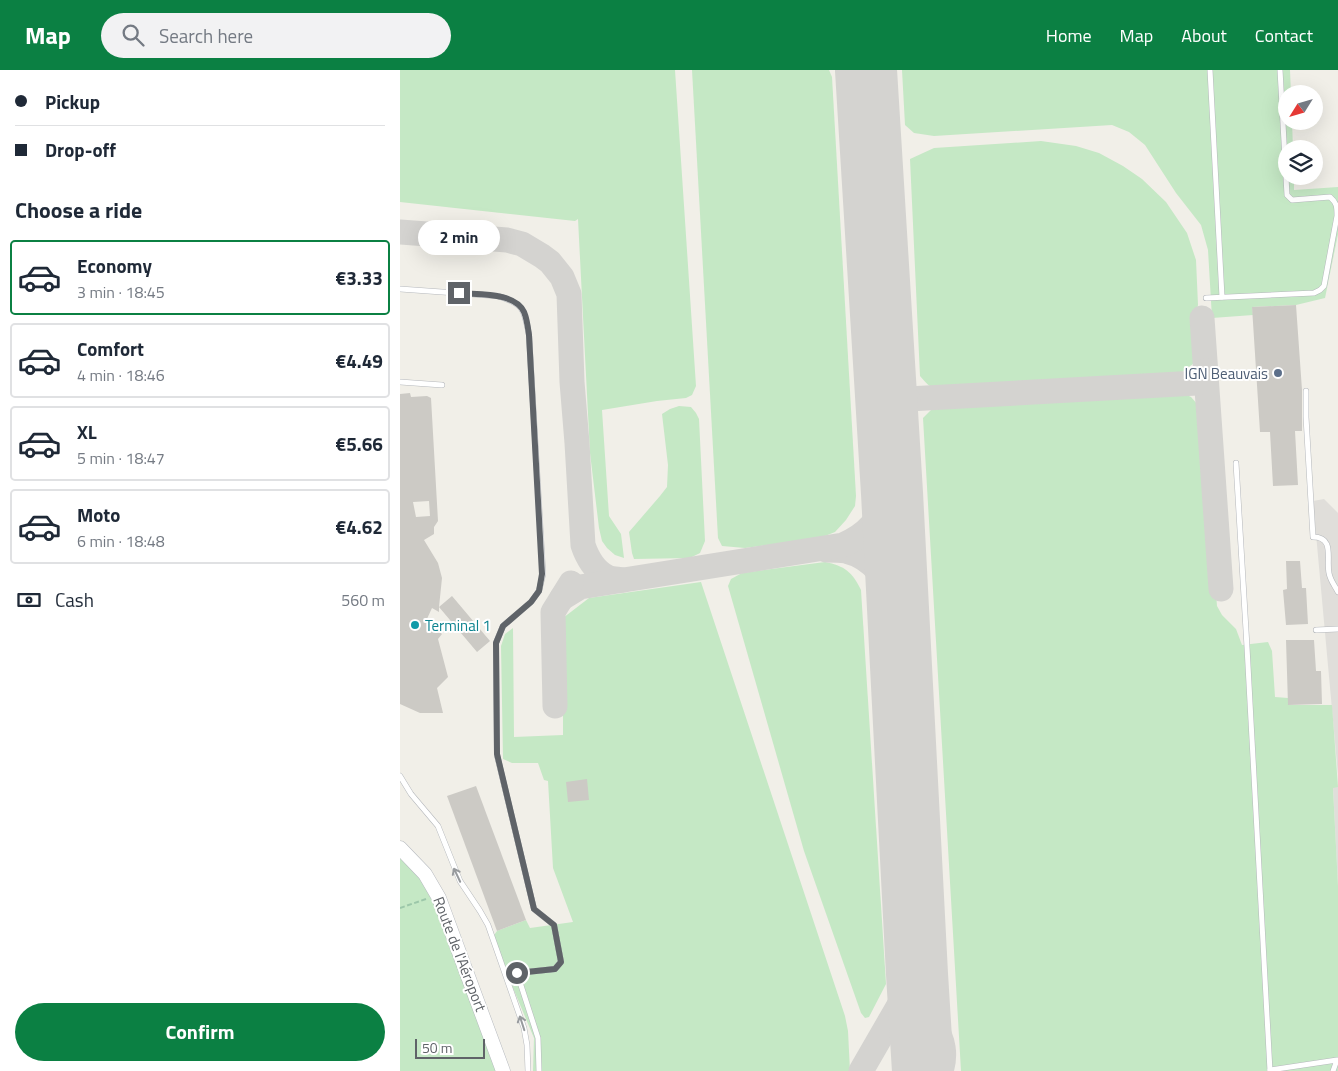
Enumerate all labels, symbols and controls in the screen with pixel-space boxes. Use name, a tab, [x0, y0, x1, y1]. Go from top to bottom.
search box	[101, 13, 451, 58]
text: Map	[25, 17, 71, 53]
icon: search	[119, 21, 147, 49]
text: Search here	[159, 21, 253, 50]
text: Home	[1046, 22, 1092, 49]
text: Map	[1120, 22, 1153, 49]
text: About	[1181, 22, 1227, 49]
text: Contact	[1255, 22, 1313, 49]
north arrow	[1278, 85, 1322, 130]
map controls	[1278, 85, 1323, 185]
text: Pickup	[45, 87, 100, 116]
text: Drop-off	[45, 135, 116, 164]
button: layers	[1278, 140, 1323, 185]
text: Choose a ride	[15, 193, 142, 227]
callout: 2 min	[418, 220, 500, 256]
text: 2 min	[440, 225, 478, 249]
text: Economy	[77, 251, 152, 280]
icon: car	[17, 255, 62, 300]
text: €3.33	[336, 263, 383, 292]
text: 3 min · 18:45	[77, 280, 165, 304]
route end	[448, 282, 470, 304]
text: Comfort	[77, 334, 144, 363]
icon: car	[17, 338, 62, 383]
text: €4.49	[336, 346, 383, 375]
place label: IGN Beauvais	[1184, 362, 1268, 385]
text: 4 min · 18:46	[77, 363, 165, 387]
marker: IGN Beauvais	[1272, 367, 1284, 379]
text: XL	[77, 417, 97, 446]
icon: car	[17, 421, 62, 466]
text: €5.66	[336, 429, 383, 458]
text: 5 min · 18:47	[77, 446, 165, 470]
text: Moto	[77, 500, 120, 529]
icon: car	[17, 504, 62, 549]
text: €4.62	[336, 512, 383, 541]
text: 6 min · 18:48	[77, 529, 165, 553]
text: Cash	[55, 585, 94, 614]
icon: cash	[15, 586, 43, 614]
text: 560 m	[341, 588, 385, 612]
place label: Terminal 1	[425, 614, 491, 637]
marker: Terminal 1	[409, 619, 421, 631]
one-way arrow	[452, 868, 462, 883]
street label: Route de l'Aéroport	[427, 893, 493, 1016]
route start	[506, 962, 528, 984]
button: Confirm	[15, 1003, 385, 1061]
one-way arrow	[517, 1016, 526, 1031]
scale bar	[415, 1036, 485, 1059]
text: 50 m	[422, 1037, 452, 1058]

